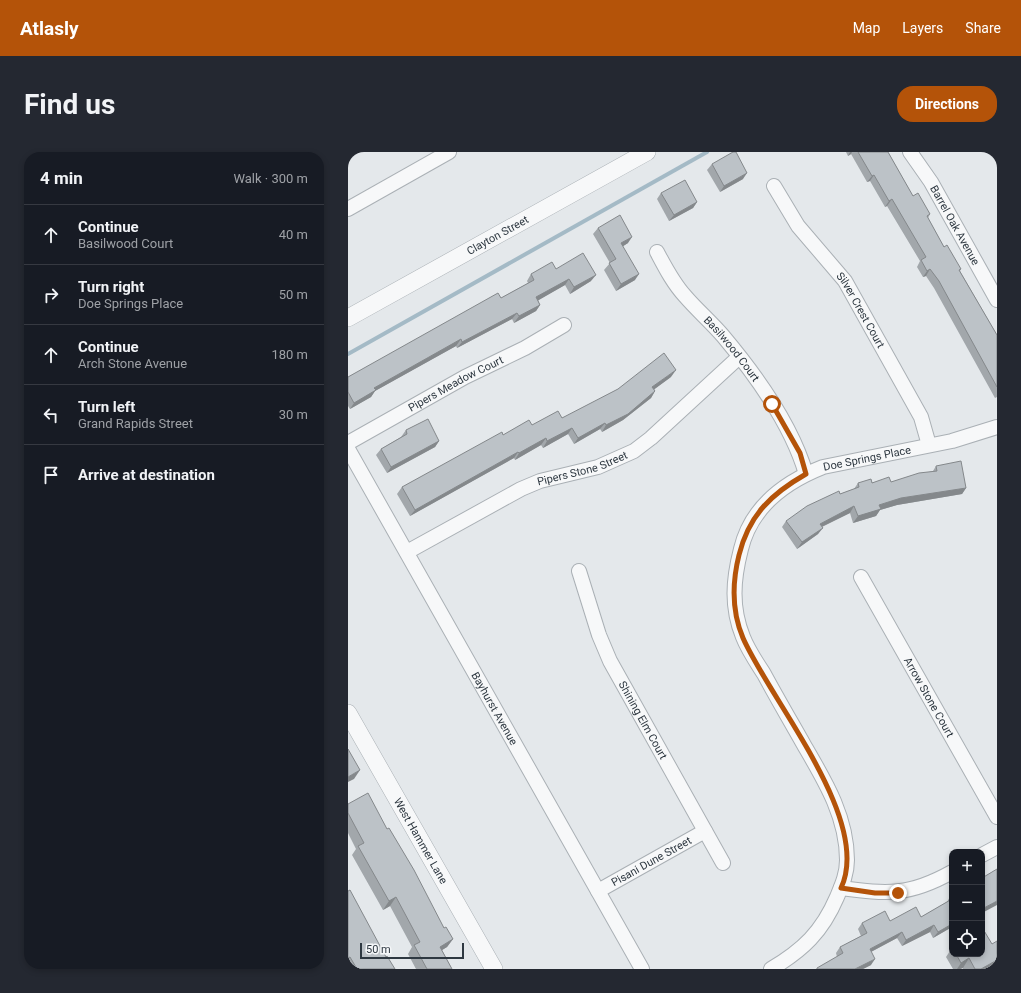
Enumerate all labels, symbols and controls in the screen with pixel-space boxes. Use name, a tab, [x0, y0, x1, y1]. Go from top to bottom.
text: Atlasly	[20, 17, 79, 40]
text: Map	[853, 20, 880, 36]
text: Layers	[902, 20, 943, 36]
text: Share	[965, 20, 1001, 36]
button: Directions	[897, 86, 997, 122]
text: Find us	[24, 88, 115, 121]
text: 4 min	[40, 168, 83, 188]
text: Walk · 300 m	[233, 171, 308, 186]
street label: Barrel Oak Avenue	[927, 183, 982, 268]
street label: Clayton Street	[465, 213, 531, 258]
text: Continue	[78, 218, 139, 236]
icon: ahead	[40, 224, 62, 246]
text: 40 m	[279, 227, 308, 242]
text: Basilwood Court	[78, 236, 173, 251]
street label: Silver Crest Court	[833, 270, 887, 351]
text: Turn right	[78, 278, 144, 296]
icon: right	[40, 284, 62, 306]
text: 50 m	[279, 287, 308, 302]
text: Doe Springs Place	[78, 296, 183, 311]
street label: Basilwood Court	[701, 314, 762, 385]
text: Continue	[78, 338, 139, 356]
icon: ahead	[40, 344, 62, 366]
text: 180 m	[271, 347, 308, 362]
street label: Pipers Meadow Court	[406, 353, 506, 415]
text: Arch Stone Avenue	[78, 356, 187, 371]
route start	[763, 395, 781, 413]
text: Turn left	[78, 398, 135, 416]
icon: left	[40, 404, 62, 426]
text: 30 m	[279, 407, 308, 422]
text: Grand Rapids Street	[78, 416, 193, 431]
street label: Doe Springs Place	[822, 443, 912, 474]
street label: Pipers Stone Street	[536, 449, 630, 488]
icon: arrive	[40, 464, 62, 486]
text: Arrive at destination	[78, 466, 215, 484]
street label: Arrow Stone Court	[901, 655, 957, 740]
street label: Bayhurst Avenue	[468, 670, 520, 748]
street label: Shining Elm Court	[616, 679, 670, 762]
street label: West Hammer Lane	[391, 796, 450, 886]
street label: Pisani Dune Street	[609, 834, 694, 889]
map controls	[949, 849, 985, 957]
button: +	[949, 849, 985, 885]
route end	[889, 884, 907, 902]
button: −	[949, 885, 985, 921]
button: locate	[949, 921, 985, 957]
scale bar	[360, 941, 464, 960]
text: 50 m	[366, 943, 391, 956]

